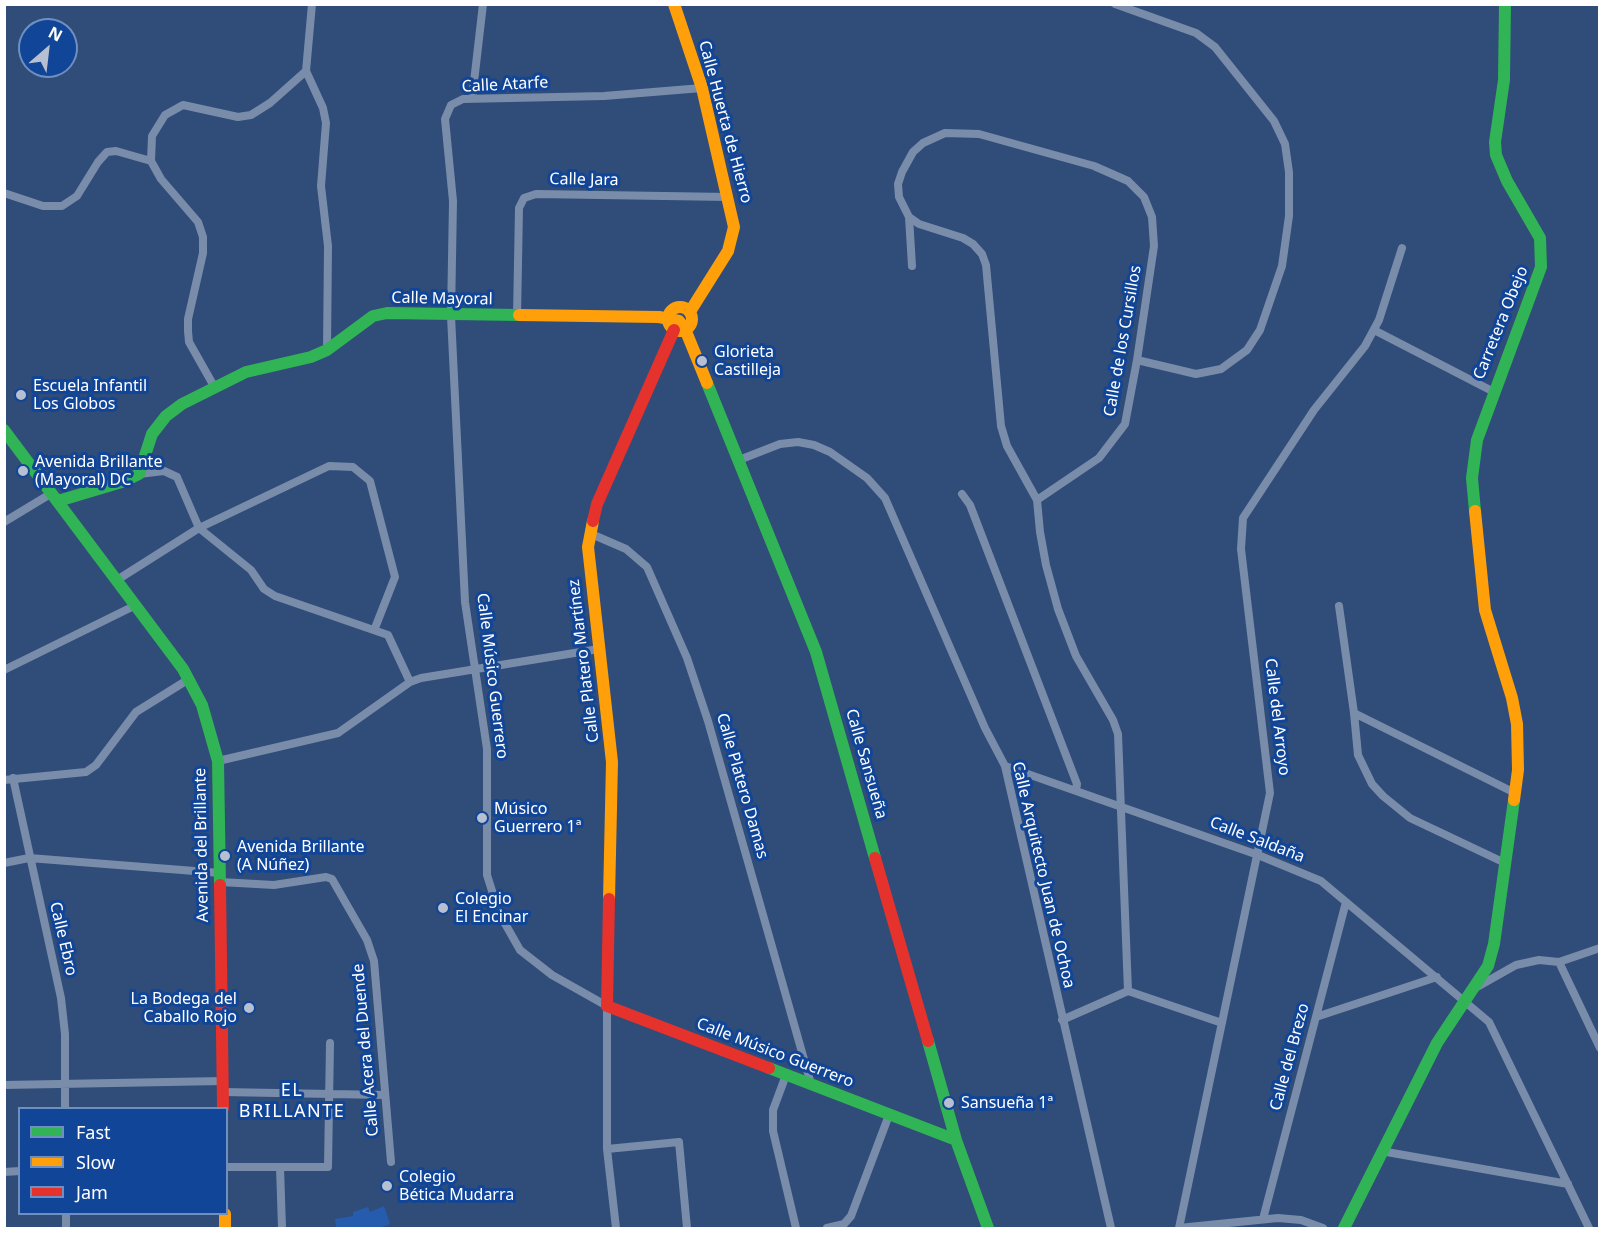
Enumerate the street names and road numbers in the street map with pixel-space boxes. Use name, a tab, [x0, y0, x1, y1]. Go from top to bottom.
street label: Calle Huerta de Hierro	[694, 39, 756, 205]
street label: Calle Atarfe	[461, 73, 549, 97]
street label: Calle Jara	[549, 170, 619, 190]
street label: Calle de los Cursillos	[1100, 264, 1146, 418]
street label: Carretera Obejo	[1470, 264, 1532, 382]
street label: Calle Mayoral	[391, 289, 493, 309]
street label: Calle Platero Martínez	[564, 578, 604, 744]
street label: Calle Músico Guerrero	[472, 592, 512, 760]
street label: Calle del Arroyo	[1260, 657, 1294, 777]
street label: Calle Sansueña	[841, 707, 891, 821]
street label: Calle Platero Damas	[712, 711, 772, 861]
street label: Calle Arquitecto Juan de Ochoa	[1008, 760, 1078, 990]
street label: Avenida del Brillante	[191, 768, 213, 922]
street label: Calle Saldaña	[1207, 813, 1307, 867]
street label: Calle Ebro	[45, 900, 81, 978]
street label: Calle Acera del Duende	[349, 963, 383, 1137]
street label: Calle del Brezo	[1266, 1001, 1314, 1113]
street label: Calle Músico Guerrero	[694, 1014, 856, 1092]

